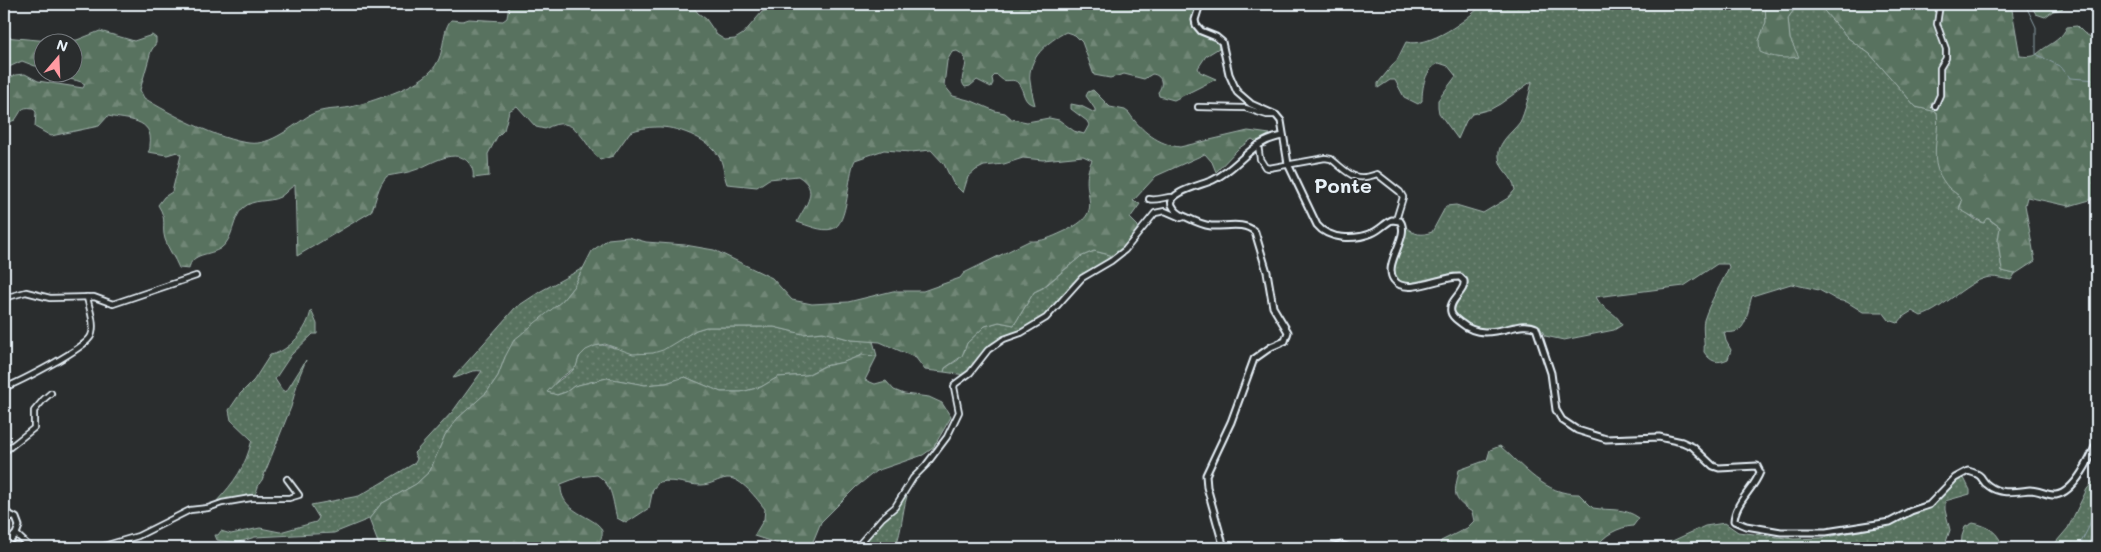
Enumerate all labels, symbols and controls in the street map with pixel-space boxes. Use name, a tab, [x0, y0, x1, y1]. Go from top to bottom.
north arrow	[32, 32, 82, 82]
text: N	[54, 35, 71, 56]
district label: Ponte	[1314, 172, 1372, 198]

